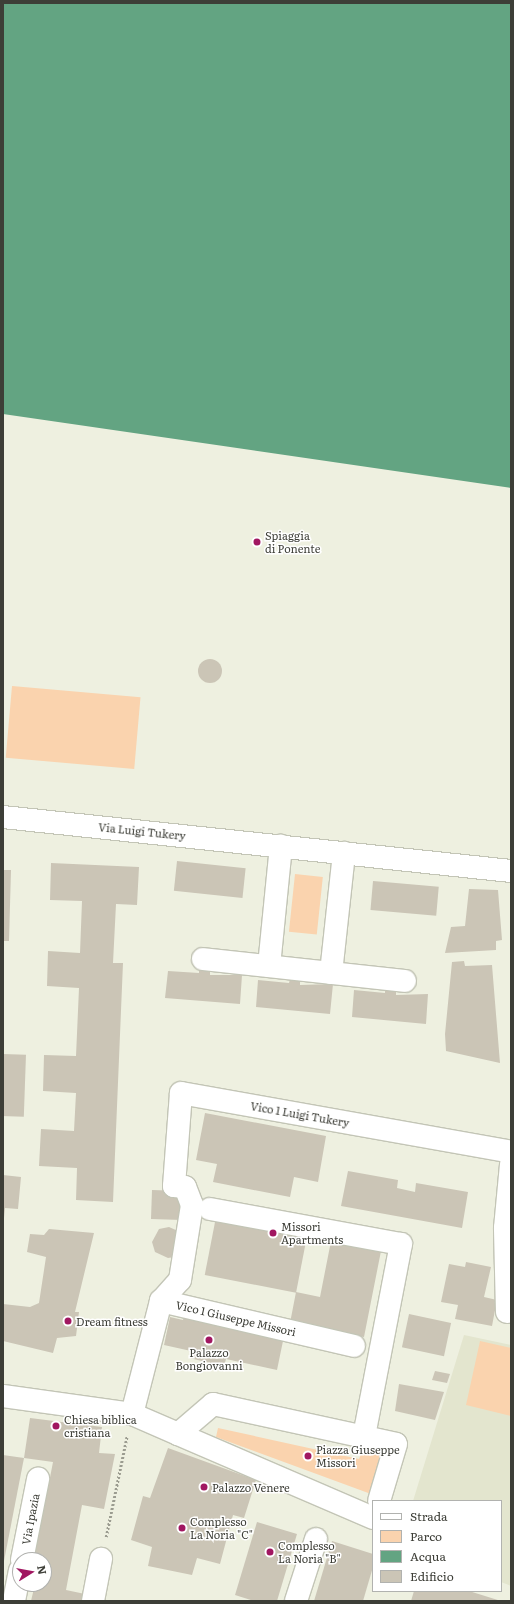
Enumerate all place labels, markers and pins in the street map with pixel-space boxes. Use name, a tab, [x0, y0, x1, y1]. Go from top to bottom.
place label: Spiaggia di Ponente	[265, 529, 320, 555]
marker: Spiaggia di Ponente	[252, 537, 262, 547]
place label: Missori Apartments	[281, 1220, 343, 1246]
marker: Missori Apartments	[268, 1228, 278, 1238]
place label: Dream fitness	[76, 1314, 148, 1328]
marker: Dream fitness	[63, 1316, 73, 1326]
marker: Palazzo Bongiovanni	[204, 1335, 214, 1345]
place label: Palazzo Bongiovanni	[175, 1346, 243, 1372]
place label: Chiesa biblica cristiana	[64, 1413, 137, 1439]
marker: Chiesa biblica cristiana	[51, 1421, 61, 1431]
place label: Piazza Giuseppe Missori	[316, 1443, 400, 1469]
marker: Piazza Giuseppe Missori	[303, 1451, 313, 1461]
place label: Palazzo Venere	[212, 1480, 290, 1494]
marker: Palazzo Venere	[199, 1482, 209, 1492]
place label: Complesso La Noria "C"	[190, 1515, 253, 1541]
marker: Complesso La Noria "C"	[177, 1523, 187, 1533]
place label: Complesso La Noria "B"	[278, 1539, 341, 1565]
marker: Complesso La Noria "B"	[265, 1547, 275, 1557]

